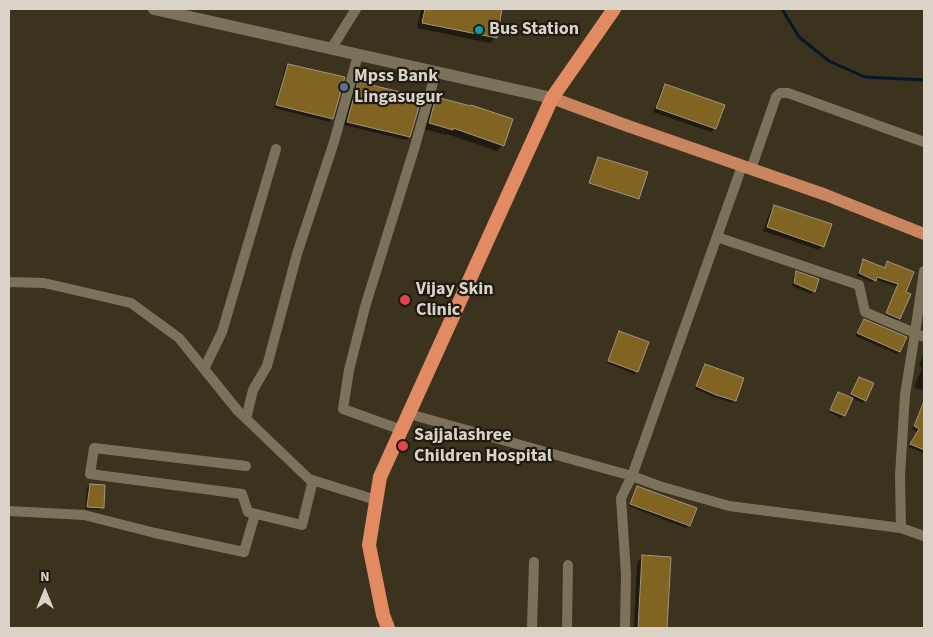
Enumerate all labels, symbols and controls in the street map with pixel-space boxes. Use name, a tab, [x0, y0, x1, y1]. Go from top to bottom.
place label: Bus Station	[489, 19, 579, 41]
marker: Bus Station	[473, 24, 485, 36]
place label: Mpss Bank Lingasugur	[354, 66, 443, 108]
marker: Mpss Bank Lingasugur	[338, 81, 350, 93]
place label: Vijay Skin Clinic	[416, 279, 494, 322]
marker: Vijay Skin Clinic	[398, 293, 412, 307]
place label: Sajjalashree Children Hospital	[414, 425, 552, 468]
marker: Sajjalashree Children Hospital	[396, 439, 410, 453]
north arrow	[20, 567, 70, 617]
text: N	[40, 567, 50, 587]

